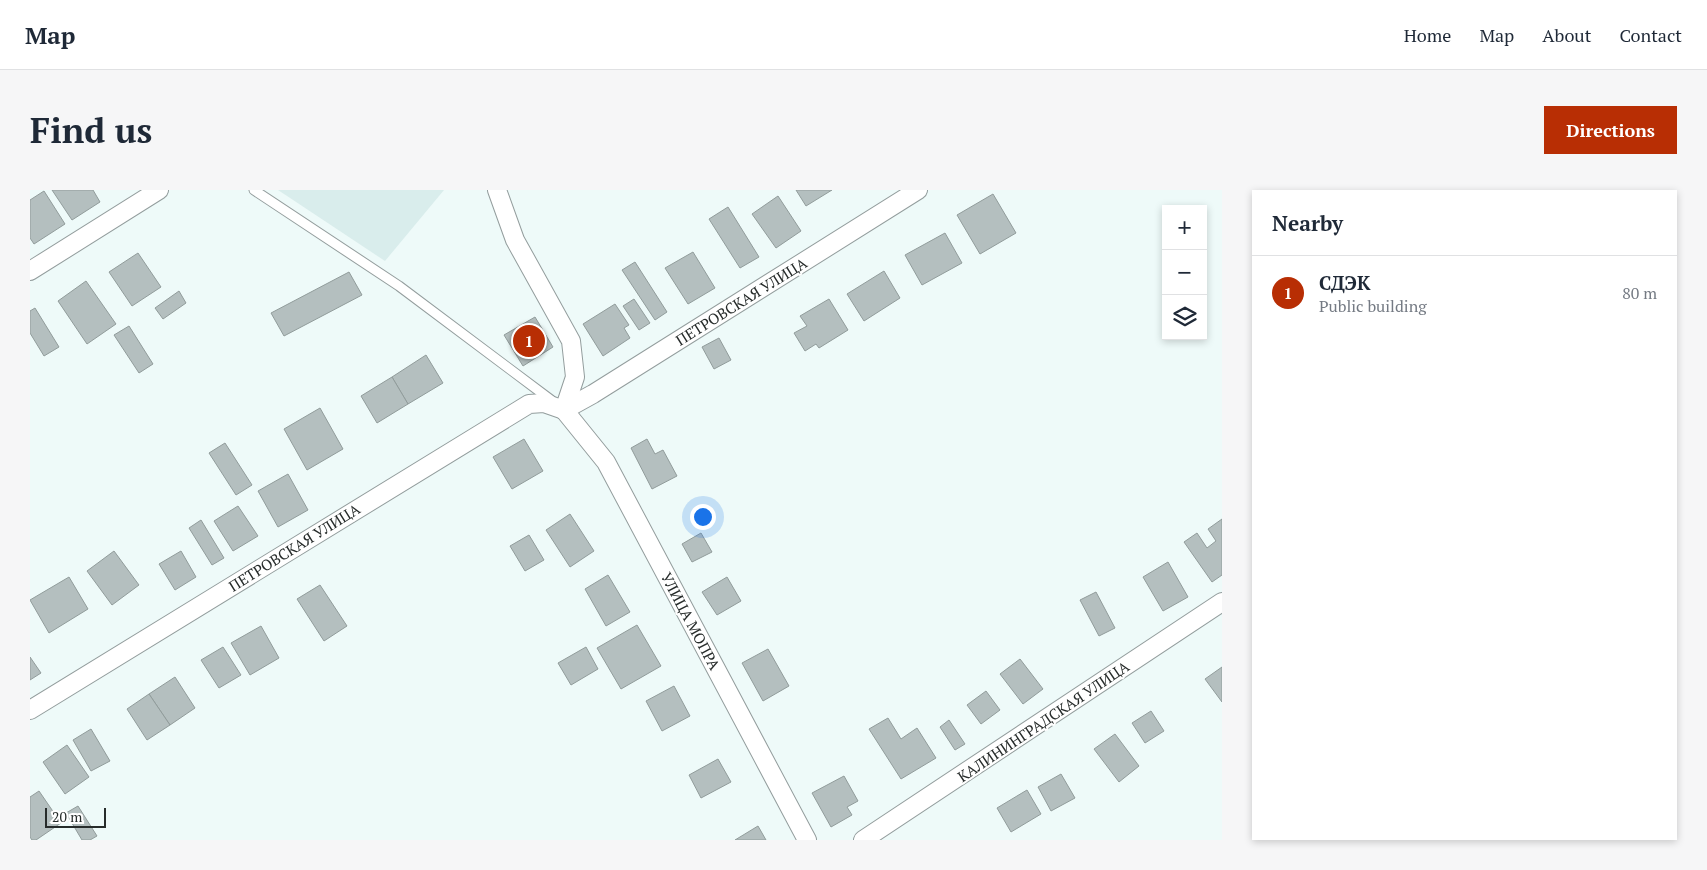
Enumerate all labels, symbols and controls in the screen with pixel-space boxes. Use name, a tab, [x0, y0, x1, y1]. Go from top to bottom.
text: Map	[25, 19, 75, 51]
text: Home	[1404, 23, 1451, 47]
text: Map	[1479, 23, 1514, 47]
text: About	[1542, 23, 1591, 47]
text: Contact	[1619, 23, 1682, 47]
button: Directions	[1544, 106, 1677, 154]
text: Find us	[30, 107, 152, 153]
map controls	[1162, 205, 1207, 340]
button: +	[1162, 205, 1207, 250]
text: Nearby	[1272, 209, 1343, 237]
button: −	[1162, 250, 1207, 295]
street label: ПЕТРОВСКАЯ УЛИЦА	[672, 252, 811, 350]
text: СДЭК	[1319, 270, 1370, 295]
text: 1	[1283, 282, 1293, 304]
text: 80 m	[1622, 282, 1657, 304]
button: layers	[1162, 295, 1207, 340]
text: Public building	[1319, 295, 1427, 317]
pin: 1	[513, 322, 545, 360]
street label: ПЕТРОВСКАЯ УЛИЦА	[225, 498, 364, 596]
your location	[690, 504, 716, 530]
street label: УЛИЦА МОПРА	[657, 569, 725, 674]
street label: КАЛИНИНГРАДСКАЯ УЛИЦА	[953, 656, 1133, 786]
scale bar	[45, 805, 106, 828]
text: 20 m	[52, 807, 82, 826]

